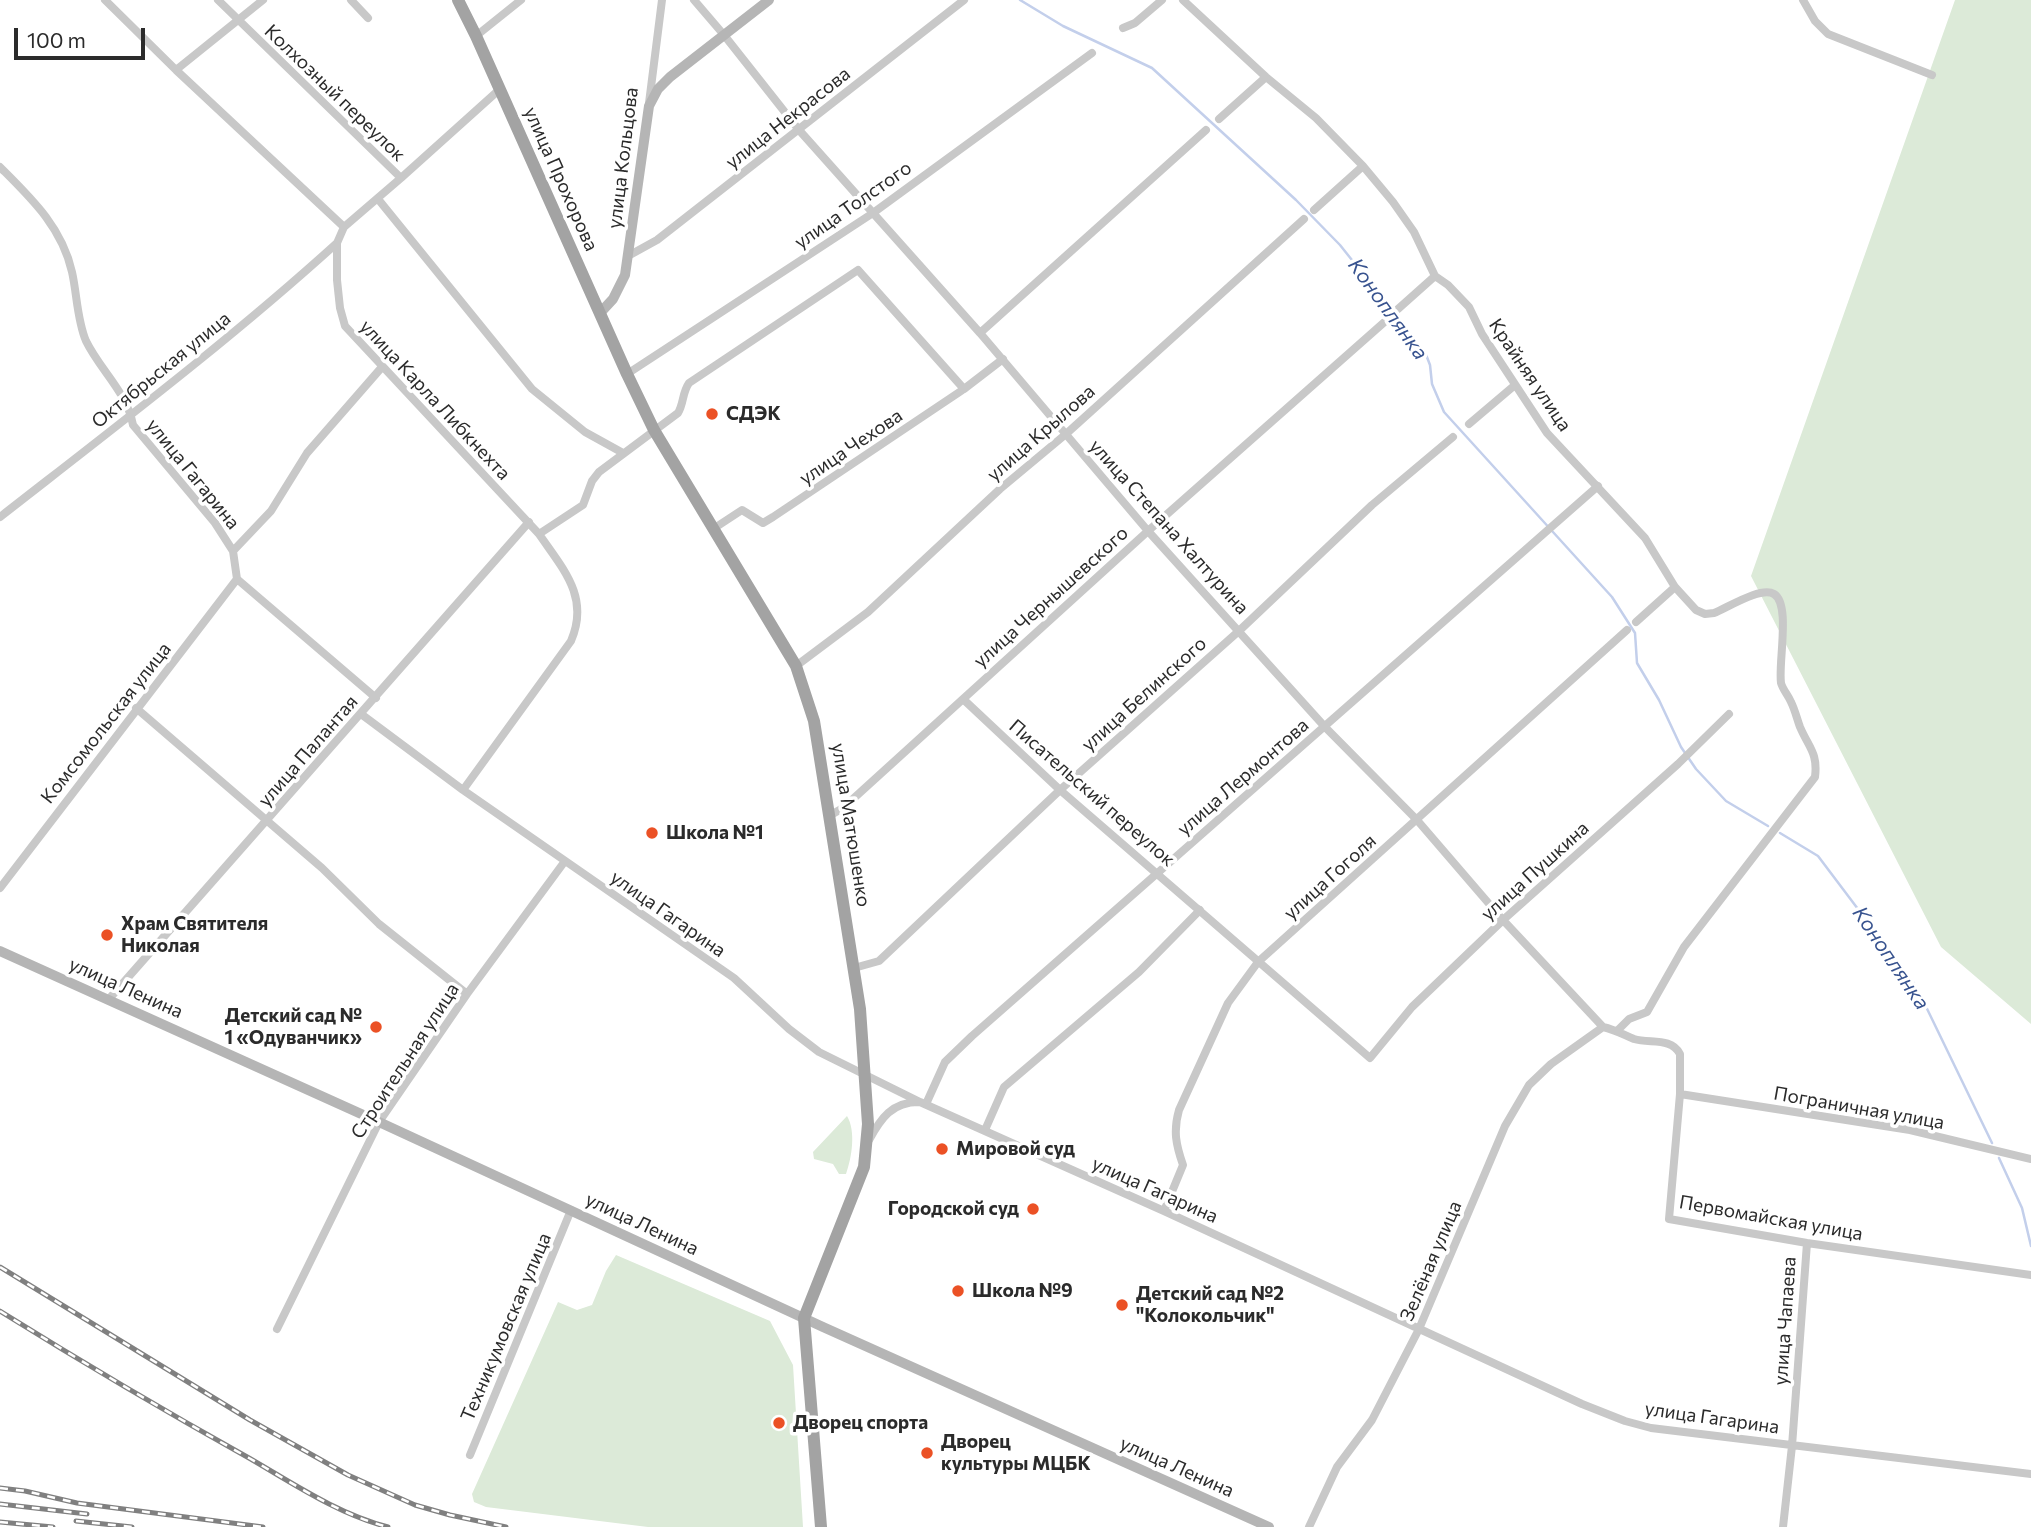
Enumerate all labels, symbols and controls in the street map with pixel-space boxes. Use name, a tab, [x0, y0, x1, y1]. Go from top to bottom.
scale bar	[18, 14, 149, 58]
street label: Колхозный переулок	[260, 20, 410, 166]
text: 100 m	[27, 27, 86, 52]
street label: улица Некрасова	[721, 62, 855, 174]
street label: улица Кольцова	[603, 86, 643, 230]
street label: улица Прохорова	[519, 103, 603, 255]
street label: улица Толстого	[790, 156, 916, 254]
water label: Коноплянка	[1343, 253, 1433, 365]
street label: Октябрьская улица	[87, 307, 235, 433]
street label: Крайняя улица	[1484, 314, 1576, 436]
street label: улица Карла Либкнехта	[355, 315, 515, 485]
street label: улица Крылова	[982, 380, 1100, 486]
place label: СДЭК	[726, 403, 781, 425]
street label: улица Чехова	[795, 404, 907, 490]
marker: СДЭК	[704, 406, 720, 422]
street label: улица Гагарина	[142, 414, 244, 534]
street label: улица Степана Халтурина	[1084, 435, 1254, 619]
street label: улица Чернышевского	[969, 522, 1133, 672]
street label: улица Белинского	[1077, 632, 1211, 756]
street label: Комсомольская улица	[36, 638, 176, 808]
street label: улица Палантая	[253, 691, 363, 811]
street label: улица Лермонтова	[1173, 714, 1313, 840]
street label: Писательский переулок	[1004, 715, 1180, 871]
street label: улица Матюшенко	[827, 741, 875, 909]
street label: улица Пушкина	[1476, 817, 1594, 925]
place label: Школа №1	[666, 822, 764, 844]
marker: Школа №1	[644, 825, 660, 841]
street label: улица Гоголя	[1279, 830, 1381, 924]
street label: улица Гагарина	[606, 866, 730, 962]
water label: Коноплянка	[1847, 901, 1935, 1015]
place label: Храм Святителя Николая	[121, 913, 268, 957]
marker: Храм Святителя Николая	[99, 927, 115, 943]
street label: улица Ленина	[66, 953, 186, 1023]
street label: Строительная улица	[346, 979, 464, 1143]
place label: Детский сад № 1 «Одуванчик»	[224, 1005, 362, 1049]
marker: Детский сад № 1 «Одуванчик»	[368, 1019, 384, 1035]
street label: Пограничная улица	[1772, 1082, 1946, 1134]
place label: Мировой суд	[956, 1138, 1075, 1160]
marker: Мировой суд	[934, 1141, 950, 1157]
street label: улица Гагарина	[1089, 1152, 1221, 1228]
street label: улица Ленина	[582, 1188, 702, 1260]
street label: Первомайская улица	[1677, 1191, 1865, 1245]
place label: Городской суд	[888, 1198, 1019, 1220]
street label: Зелёная улица	[1395, 1198, 1467, 1324]
marker: Городской суд	[1025, 1201, 1041, 1217]
street label: Техникумовская улица	[456, 1229, 556, 1425]
street label: улица Чапаева	[1769, 1256, 1801, 1386]
place label: Школа №9	[972, 1280, 1073, 1302]
marker: Школа №9	[950, 1283, 966, 1299]
place label: Детский сад №2 "Колокольчик"	[1136, 1283, 1284, 1327]
marker: Детский сад №2 "Колокольчик"	[1114, 1297, 1130, 1313]
street label: улица Гагарина	[1643, 1397, 1781, 1439]
place label: Дворец спорта	[793, 1412, 928, 1434]
marker: Дворец спорта	[771, 1415, 787, 1431]
place label: Дворец культуры МЦБК	[941, 1431, 1091, 1475]
street label: улица Ленина	[1117, 1432, 1237, 1502]
marker: Дворец культуры МЦБК	[919, 1445, 935, 1461]

